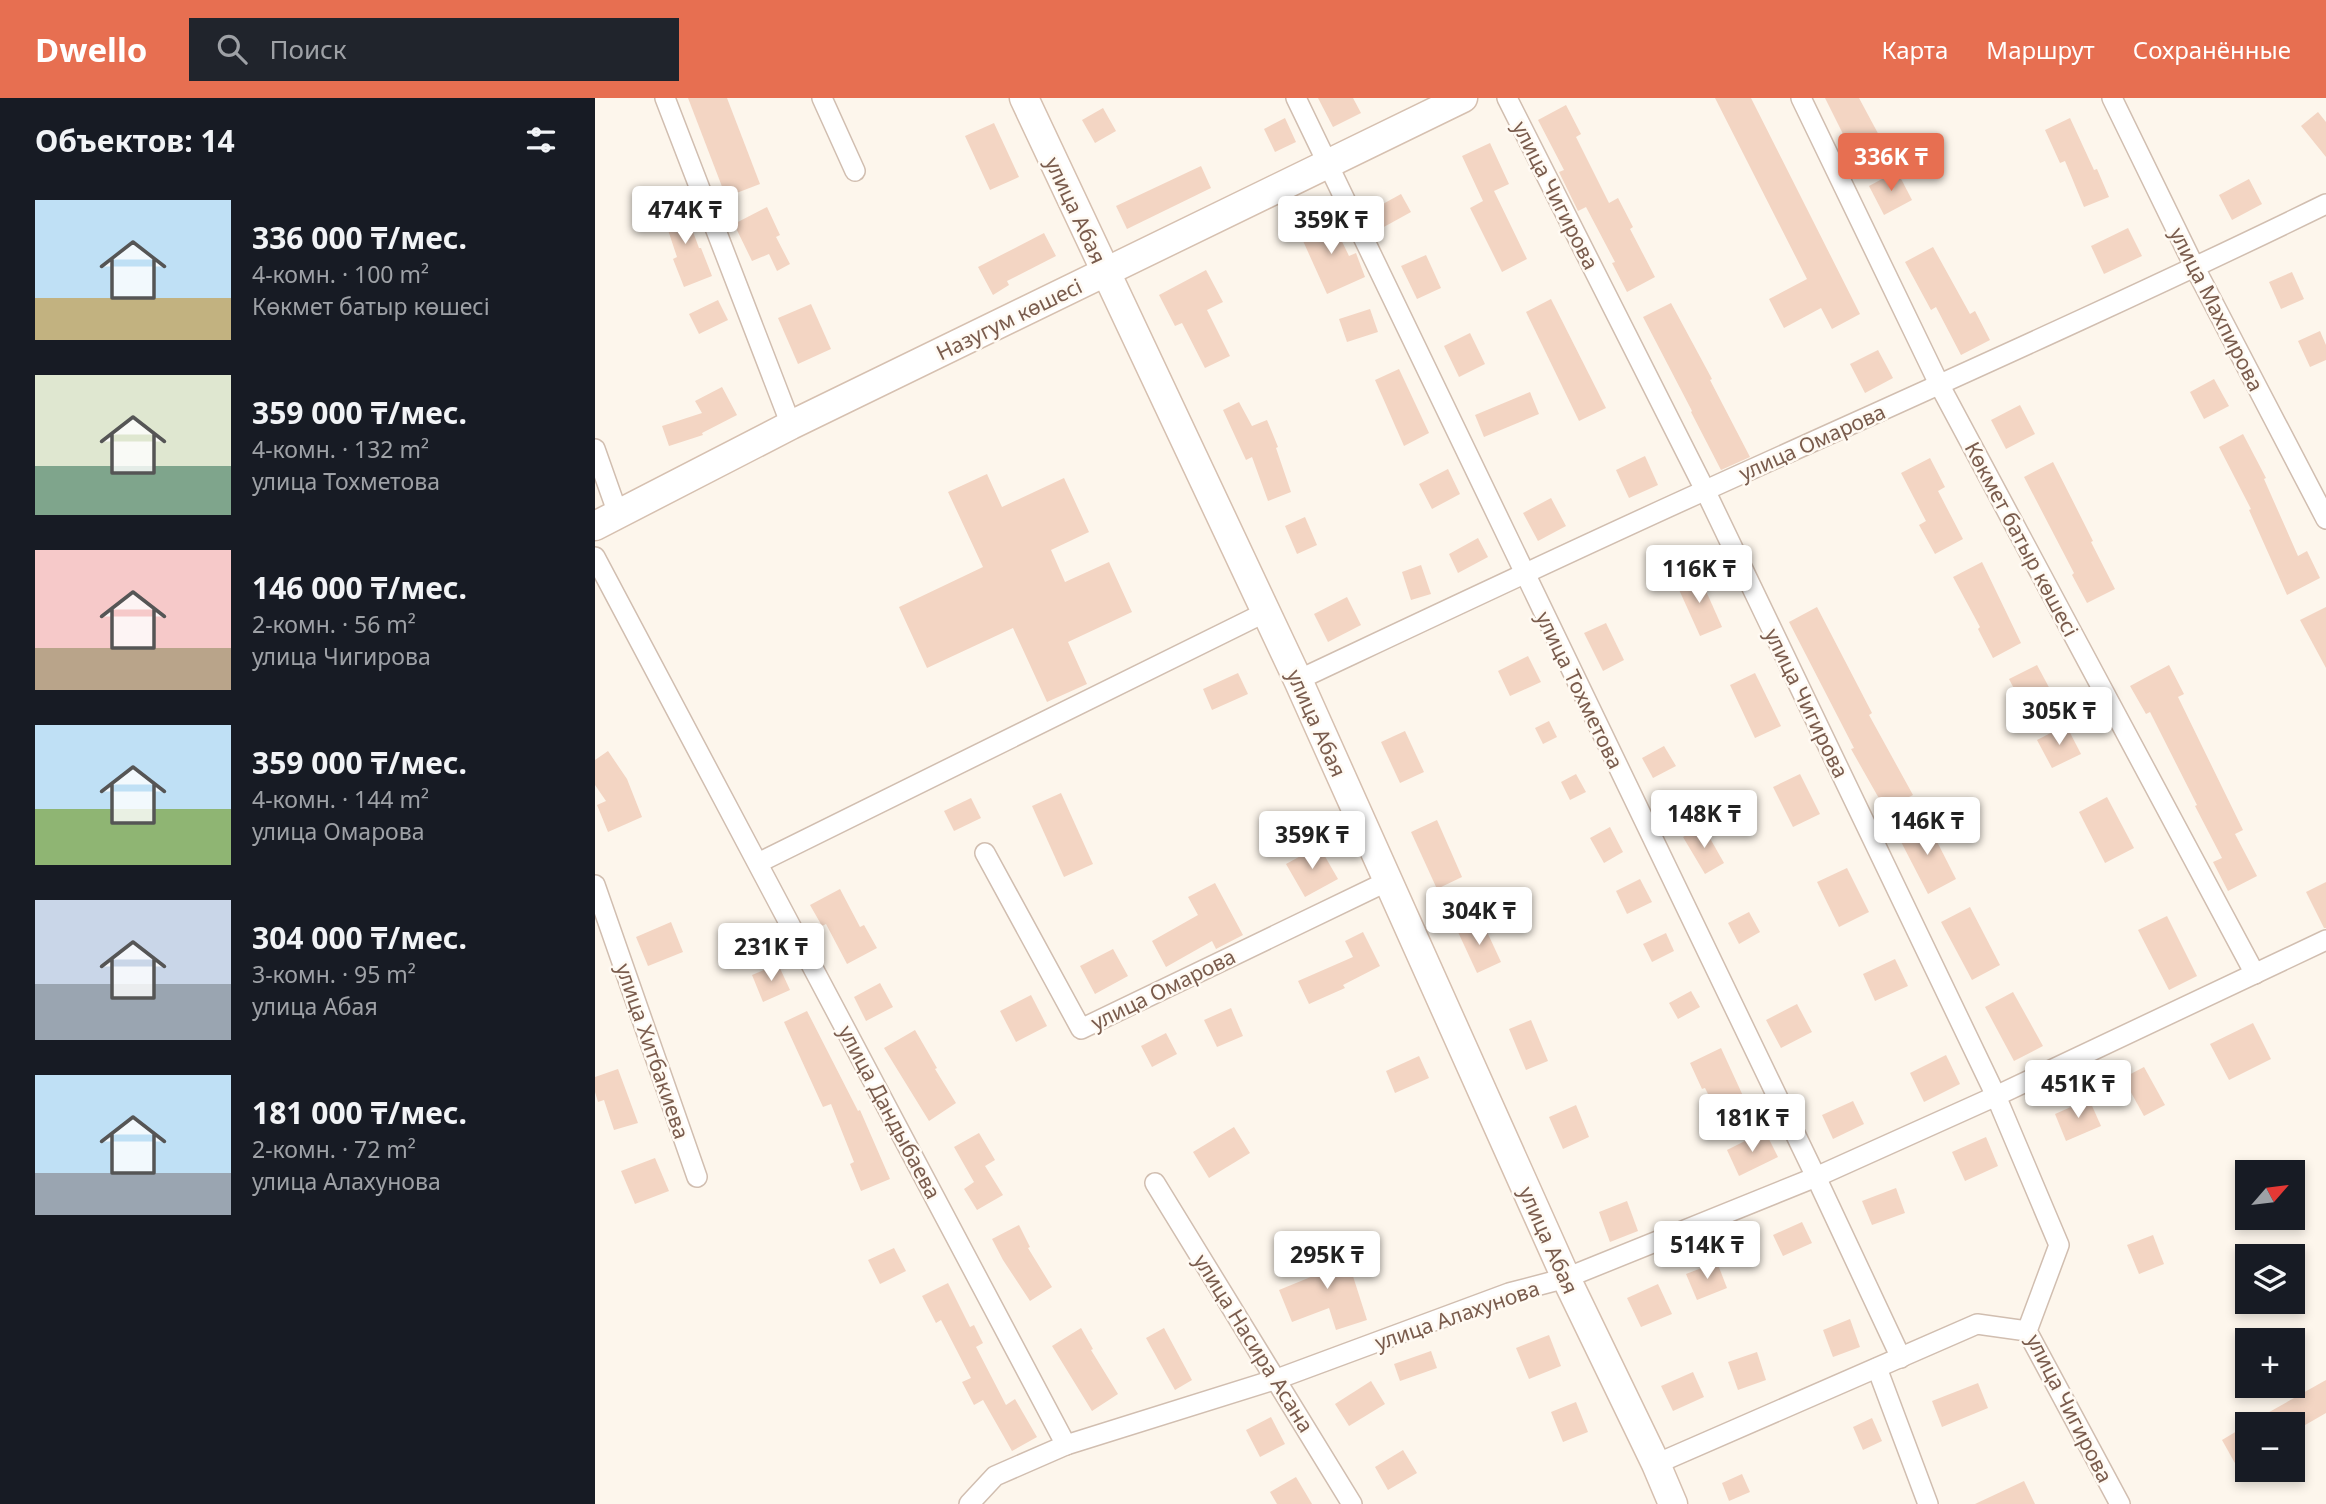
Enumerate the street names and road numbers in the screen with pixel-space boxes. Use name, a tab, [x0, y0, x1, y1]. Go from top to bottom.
street label: улица Чигирова	[1506, 116, 1606, 274]
street label: улица Абая	[1039, 152, 1113, 268]
street label: улица Махпирова	[2164, 222, 2270, 396]
street label: Назугум көшесі	[931, 272, 1087, 366]
street label: улица Омарова	[1734, 397, 1890, 487]
street label: Көкмет батыр көшесі	[1959, 437, 2085, 641]
street label: улица Тохметова	[1530, 607, 1630, 773]
street label: улица Чигирова	[1759, 624, 1855, 782]
street label: улица Абая	[1281, 665, 1353, 781]
street label: улица Омарова	[1086, 942, 1240, 1036]
street label: улица Хитбакиева	[610, 960, 696, 1142]
street label: улица Дандыбаева	[832, 1020, 948, 1204]
street label: улица Абая	[1513, 1182, 1585, 1298]
street label: улица Насира Асана	[1188, 1249, 1320, 1437]
street label: улица Алахунова	[1371, 1274, 1543, 1356]
street label: улица Чигирова	[2020, 1329, 2120, 1487]

